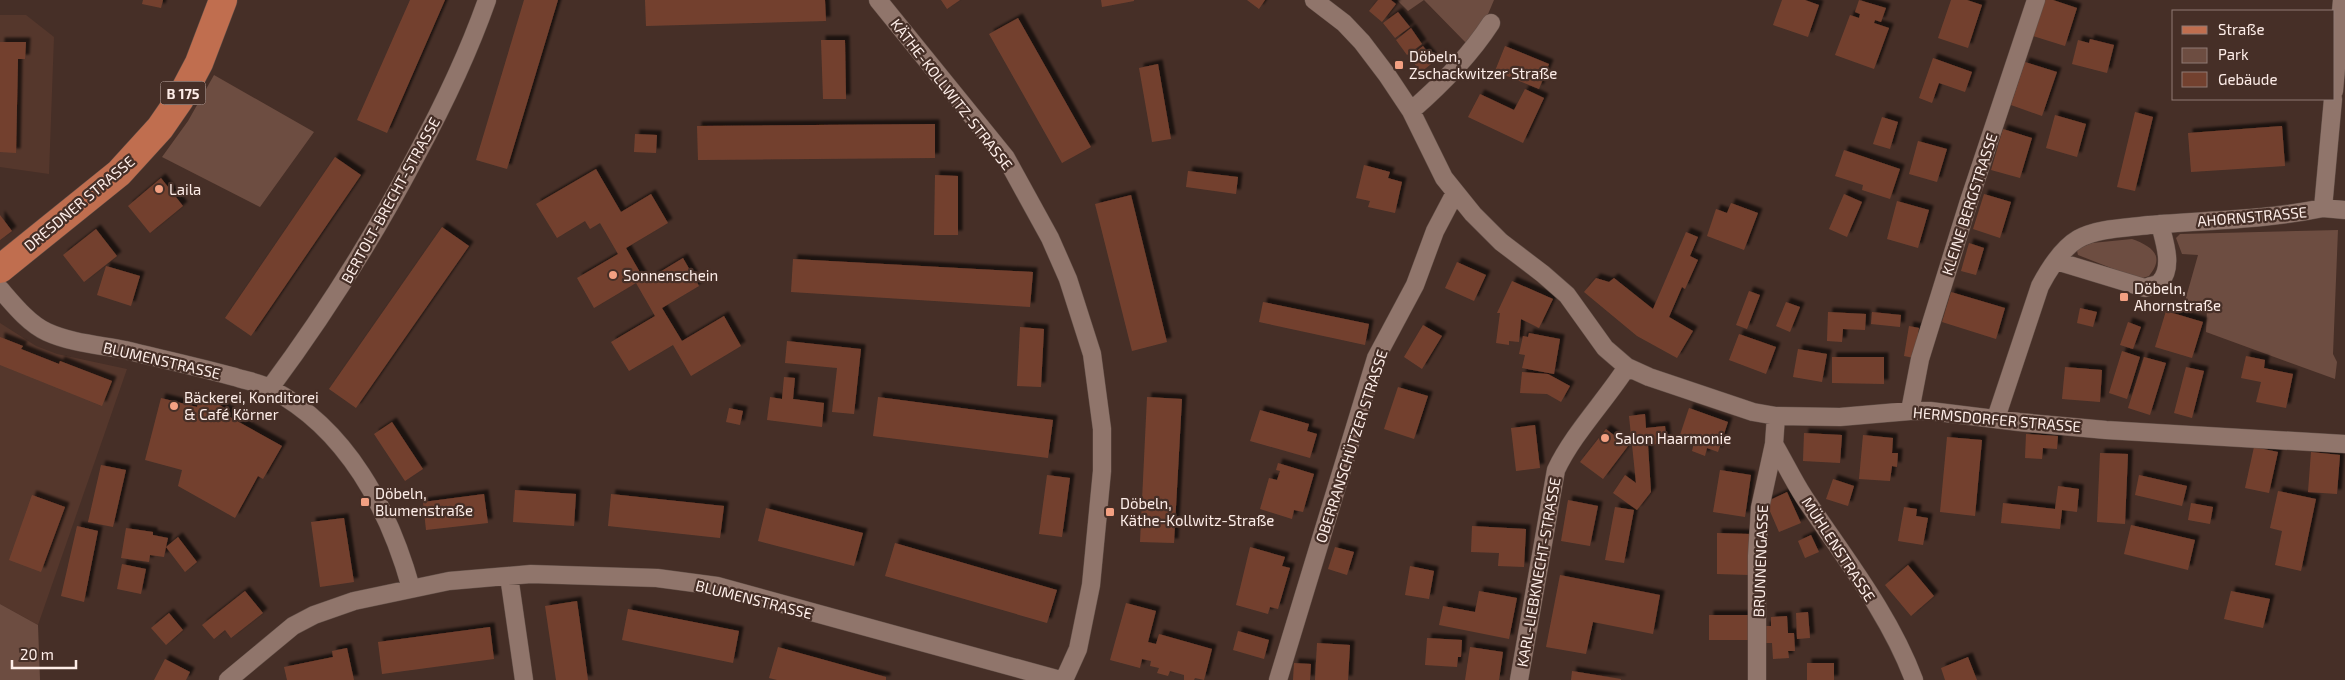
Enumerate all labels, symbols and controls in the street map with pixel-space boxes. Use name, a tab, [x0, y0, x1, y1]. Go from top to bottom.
legend	[2172, 10, 2335, 100]
street label: KÄTHE-KOLLWITZ-STRASSE	[887, 15, 1017, 173]
text: Straße	[2218, 20, 2264, 38]
text: Park	[2218, 45, 2249, 63]
place label: Döbeln, Zschackwitzer Straße	[1409, 47, 1557, 82]
marker: Döbeln, Zschackwitzer Straße	[1393, 59, 1405, 71]
text: Gebäude	[2218, 70, 2277, 88]
road number: B 175	[160, 82, 206, 105]
street label: BERTOLT-BRECHT-STRASSE	[337, 114, 443, 286]
street label: KLEINE BERGSTRASSE	[1937, 131, 2001, 277]
street label: DRESDNER STRASSE	[20, 152, 138, 254]
place label: Laila	[169, 180, 201, 198]
marker: Laila	[153, 183, 165, 195]
street label: AHORNSTRASSE	[2196, 202, 2308, 230]
place label: Sonnenschein	[623, 266, 718, 284]
marker: Sonnenschein	[607, 269, 619, 281]
place label: Döbeln, Ahornstraße	[2134, 279, 2221, 314]
marker: Döbeln, Ahornstraße	[2118, 291, 2130, 303]
street label: BLUMENSTRASSE	[102, 338, 222, 382]
street label: OBERRANSCHÜTZER STRASSE	[1311, 347, 1391, 545]
place label: Bäckerei, Konditorei & Café Körner	[184, 388, 319, 423]
marker: Bäckerei, Konditorei & Café Körner	[168, 400, 180, 412]
street label: HERMSDORFER STRASSE	[1912, 403, 2082, 435]
place label: Salon Haarmonie	[1615, 429, 1731, 447]
marker: Salon Haarmonie	[1599, 432, 1611, 444]
street label: KARL-LIEBKNECHT-STRASSE	[1512, 476, 1564, 668]
place label: Döbeln, Blumenstraße	[375, 484, 473, 519]
street label: MÜHLENSTRASSE	[1799, 493, 1879, 605]
place label: Döbeln, Käthe-Kollwitz-Straße	[1120, 494, 1274, 529]
marker: Döbeln, Blumenstraße	[359, 496, 371, 508]
street label: BRUNNENGASSE	[1749, 504, 1771, 618]
marker: Döbeln, Käthe-Kollwitz-Straße	[1104, 506, 1116, 518]
street label: BLUMENSTRASSE	[694, 576, 814, 622]
scale bar	[12, 638, 76, 670]
text: 20 m	[20, 645, 54, 663]

